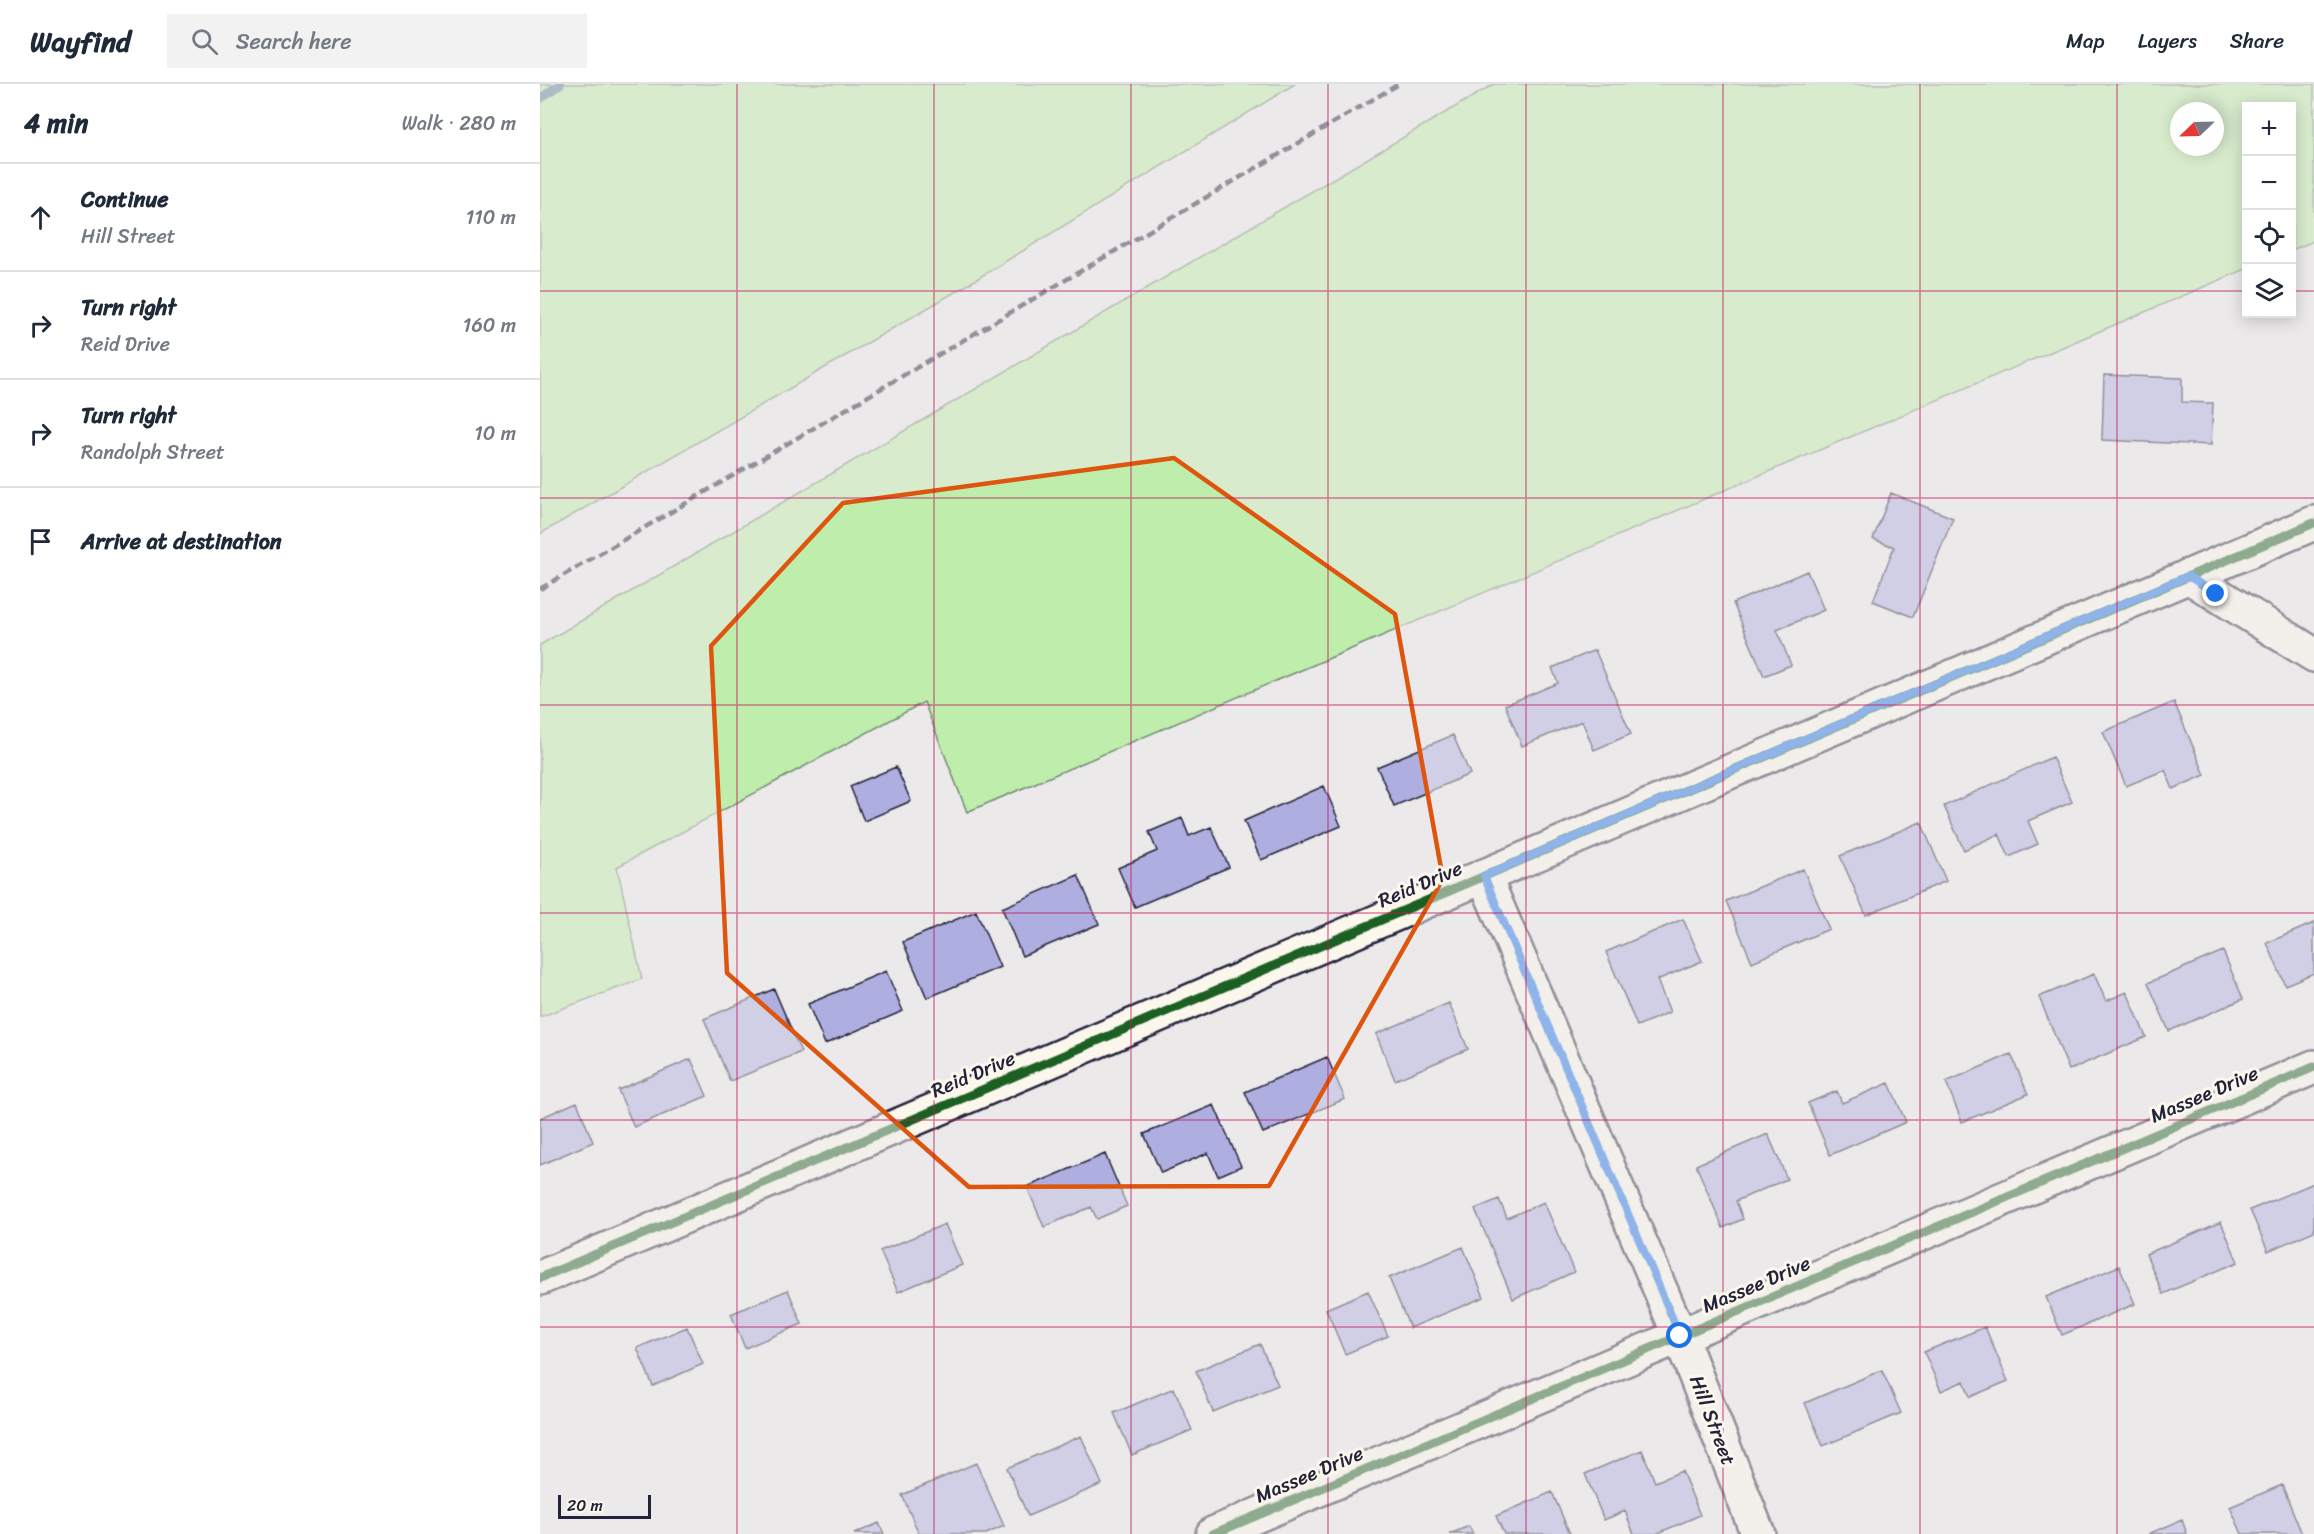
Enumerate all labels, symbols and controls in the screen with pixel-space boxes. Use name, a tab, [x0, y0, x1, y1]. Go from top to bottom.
search box	[167, 14, 587, 68]
text: Wayfind	[30, 17, 131, 66]
text: Search here	[236, 22, 352, 61]
text: Map	[2066, 22, 2105, 60]
text: Layers	[2138, 22, 2197, 60]
text: Share	[2230, 22, 2284, 60]
icon: search	[188, 25, 221, 58]
text: 4 min	[24, 100, 88, 146]
north arrow	[2170, 102, 2224, 156]
map controls	[2242, 102, 2296, 318]
button: +	[2242, 102, 2296, 156]
text: Walk · 280 m	[402, 106, 516, 141]
button: −	[2242, 156, 2296, 210]
text: Continue	[81, 180, 169, 219]
text: 110 m	[466, 200, 516, 235]
icon: ahead	[24, 201, 57, 234]
button: locate	[2242, 210, 2296, 264]
text: Hill Street	[81, 219, 175, 254]
button: layers	[2242, 264, 2296, 318]
text: Turn right	[81, 288, 176, 327]
text: 160 m	[463, 308, 516, 343]
icon: right	[24, 309, 57, 342]
text: Reid Drive	[81, 327, 170, 362]
text: Turn right	[81, 396, 176, 435]
text: 10 m	[474, 416, 516, 451]
icon: right	[24, 417, 57, 450]
text: Randolph Street	[81, 435, 225, 470]
text: Arrive at destination	[81, 522, 282, 561]
icon: arrive	[24, 525, 57, 558]
route end	[2202, 580, 2228, 606]
street label: Reid Drive	[1372, 851, 1468, 918]
street label: Reid Drive	[925, 1041, 1021, 1108]
street label: Massee Drive	[2144, 1056, 2264, 1133]
street label: Massee Drive	[1696, 1246, 1816, 1323]
route start	[1666, 1322, 1692, 1348]
street label: Hill Street	[1679, 1370, 1746, 1471]
street label: Massee Drive	[1249, 1436, 1369, 1513]
text: 20 m	[567, 1491, 603, 1520]
scale bar	[558, 1492, 651, 1520]

